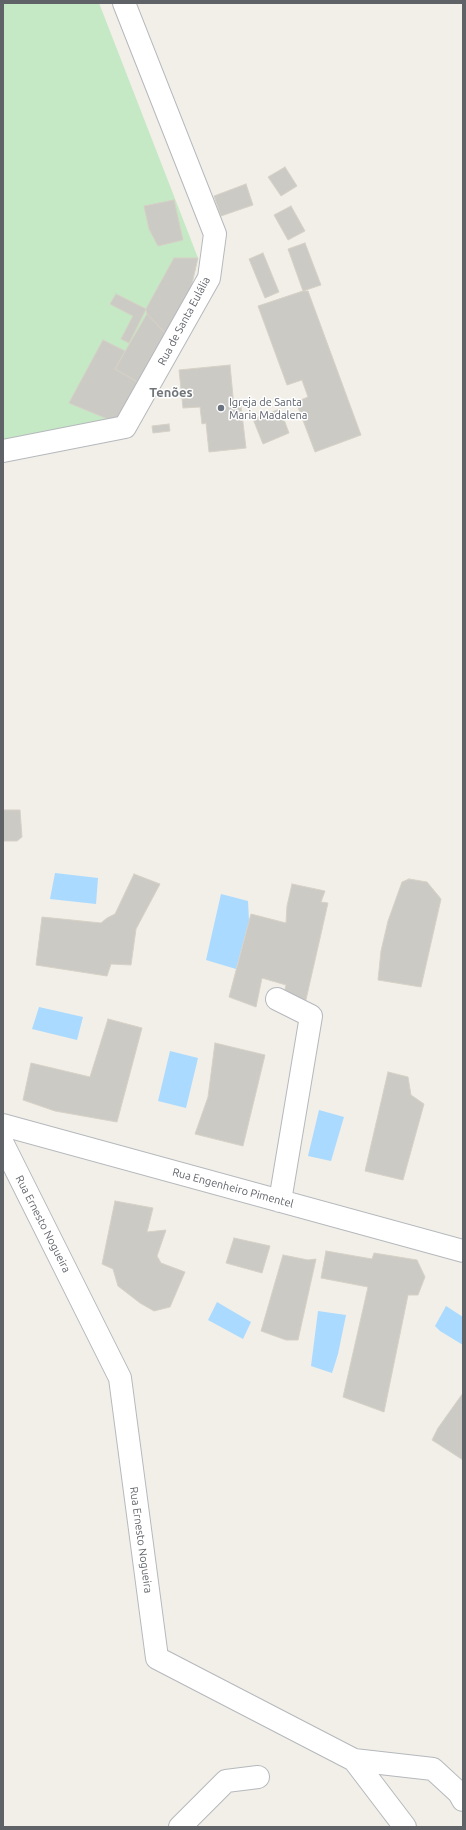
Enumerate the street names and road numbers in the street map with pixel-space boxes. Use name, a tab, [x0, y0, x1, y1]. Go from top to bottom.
street label: Rua de Santa Eulália	[155, 274, 213, 368]
street label: Rua Engenheiro Pimentel	[171, 1165, 295, 1211]
street label: Rua Ernesto Nogueira	[13, 1173, 73, 1275]
street label: Rua Ernesto Nogueira	[127, 1486, 155, 1594]

